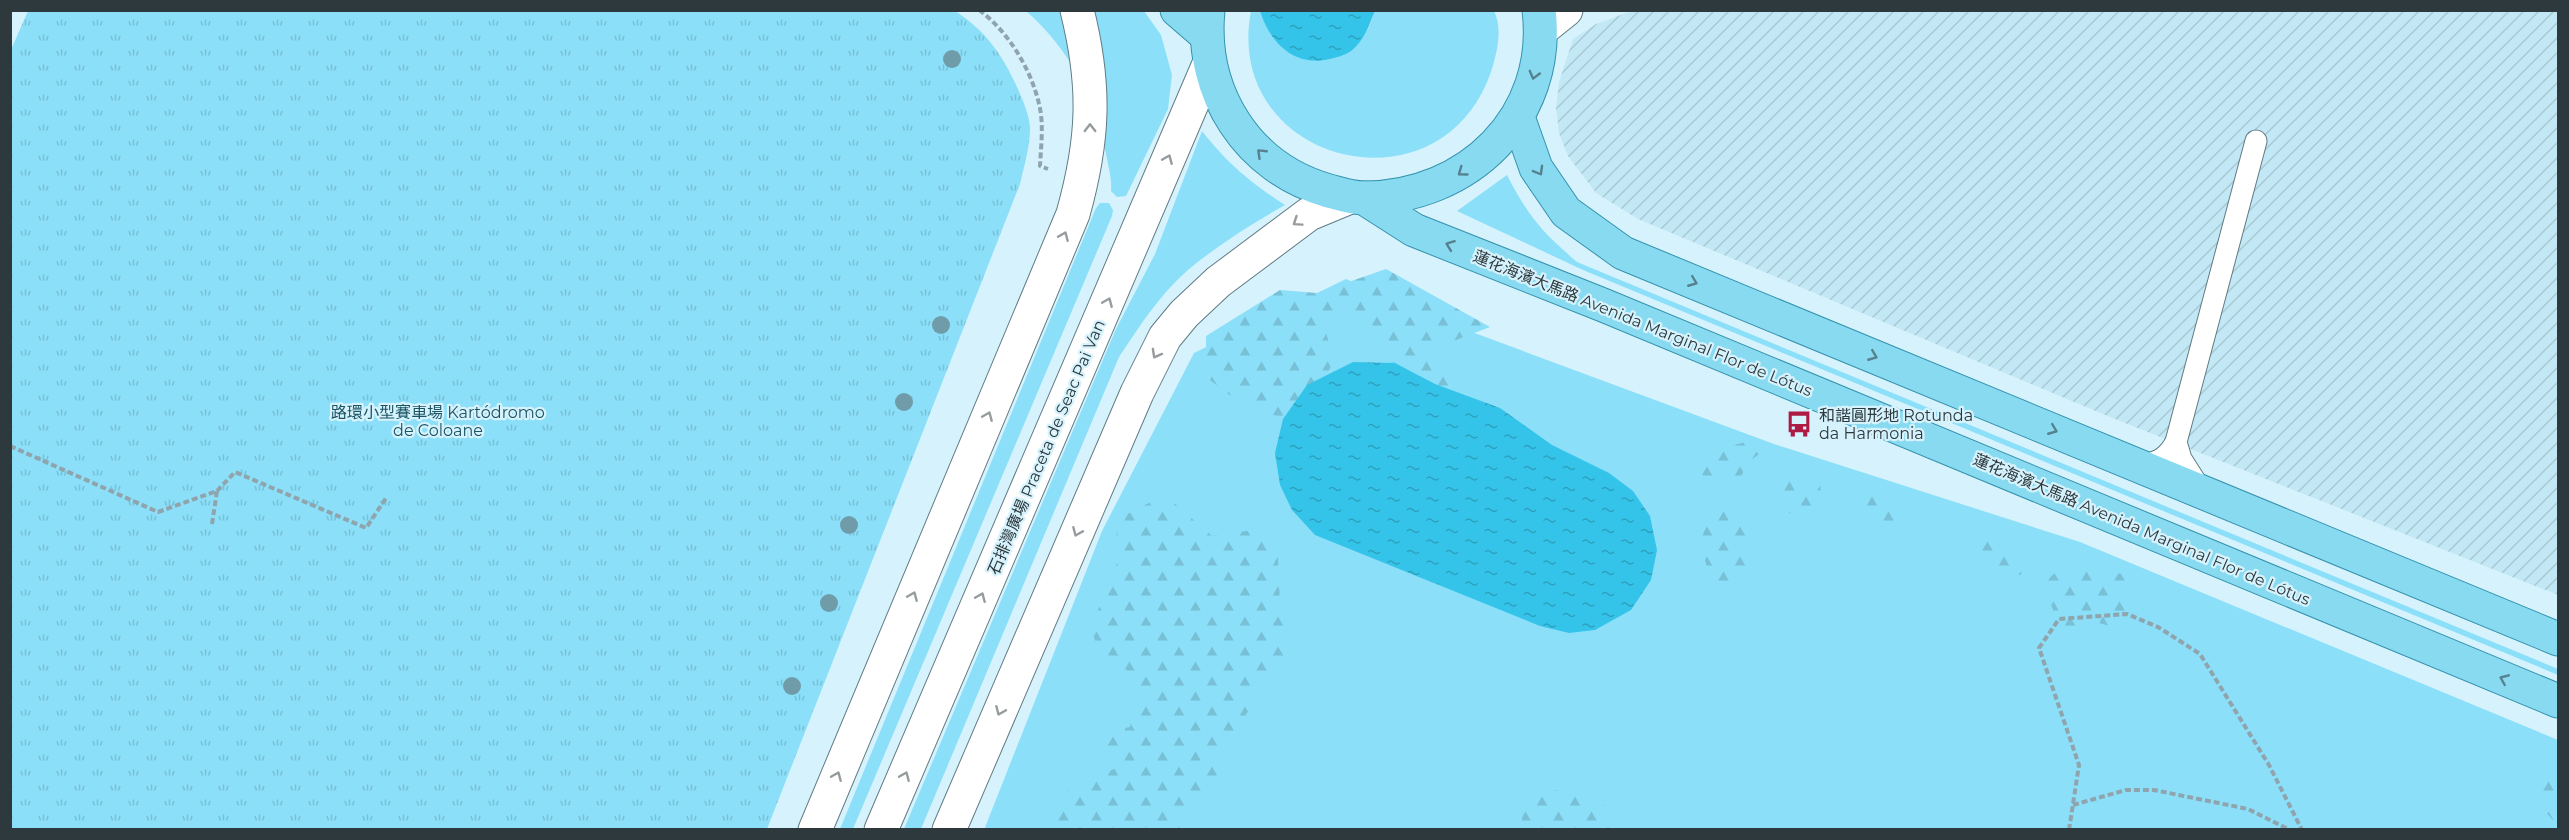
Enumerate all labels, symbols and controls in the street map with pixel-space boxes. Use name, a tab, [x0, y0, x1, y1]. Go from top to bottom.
one-way arrow	[1529, 69, 1541, 80]
one-way arrow	[1083, 123, 1096, 132]
one-way arrow	[1257, 150, 1268, 161]
one-way arrow	[1161, 154, 1173, 165]
one-way arrow	[1457, 165, 1468, 176]
one-way arrow	[1532, 165, 1543, 175]
one-way arrow	[1293, 215, 1304, 226]
one-way arrow	[1057, 232, 1069, 243]
one-way arrow	[1446, 240, 1457, 252]
street label: 蓮花海濱大馬路 Avenida Marginal Flor de Lótus	[1470, 246, 1815, 401]
one-way arrow	[1686, 275, 1697, 287]
one-way arrow	[1101, 297, 1113, 308]
street label: 石排灣廣場 Praceta de Seac Pai Van	[984, 317, 1109, 578]
one-way arrow	[1152, 348, 1163, 358]
one-way arrow	[1867, 349, 1878, 361]
park label: 路環小型賽車場 Kartódromo de Coloane	[331, 403, 545, 440]
place label: 和諧圓形地 Rotunda da Harmonia	[1819, 406, 1973, 443]
bus stop icon: 和諧圓形地 Rotunda da Harmonia	[1784, 409, 1814, 439]
one-way arrow	[981, 411, 993, 422]
one-way arrow	[2047, 423, 2058, 435]
street label: 蓮花海濱大馬路 Avenida Marginal Flor de Lótus	[1971, 450, 2313, 609]
one-way arrow	[1072, 526, 1084, 537]
one-way arrow	[906, 591, 918, 602]
one-way arrow	[974, 592, 986, 603]
one-way arrow	[2500, 674, 2511, 686]
one-way arrow	[995, 705, 1007, 716]
one-way arrow	[830, 771, 842, 782]
one-way arrow	[897, 771, 909, 782]

